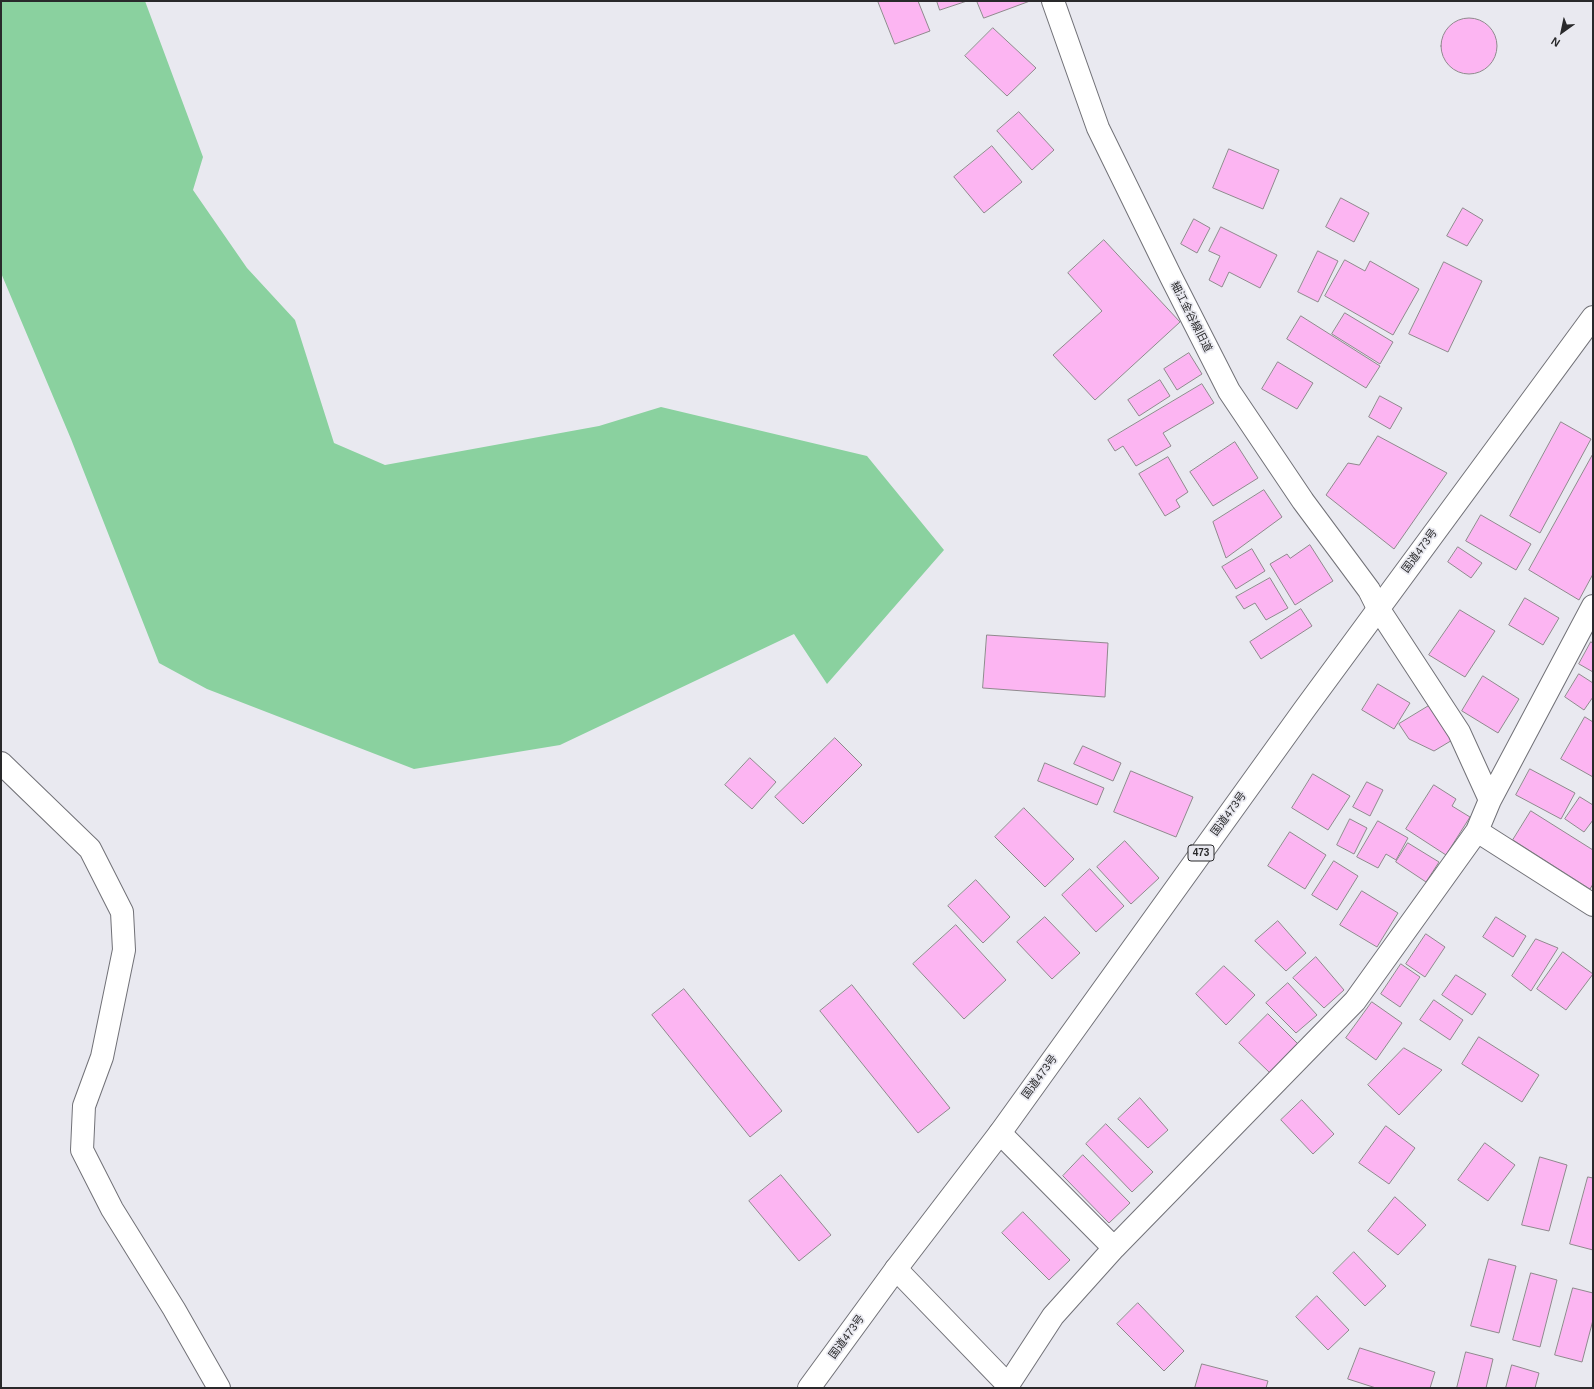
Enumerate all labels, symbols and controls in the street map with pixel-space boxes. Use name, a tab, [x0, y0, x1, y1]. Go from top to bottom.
north arrow	[1542, 12, 1582, 52]
text: N	[1549, 35, 1562, 49]
street label: 細江金谷線旧道	[1168, 280, 1214, 354]
street label: 国道473号	[1400, 526, 1440, 576]
street label: 国道473号	[1209, 789, 1249, 839]
road number: 473	[1188, 845, 1214, 861]
street label: 国道473号	[1020, 1052, 1060, 1102]
street label: 国道473号	[827, 1312, 867, 1362]

